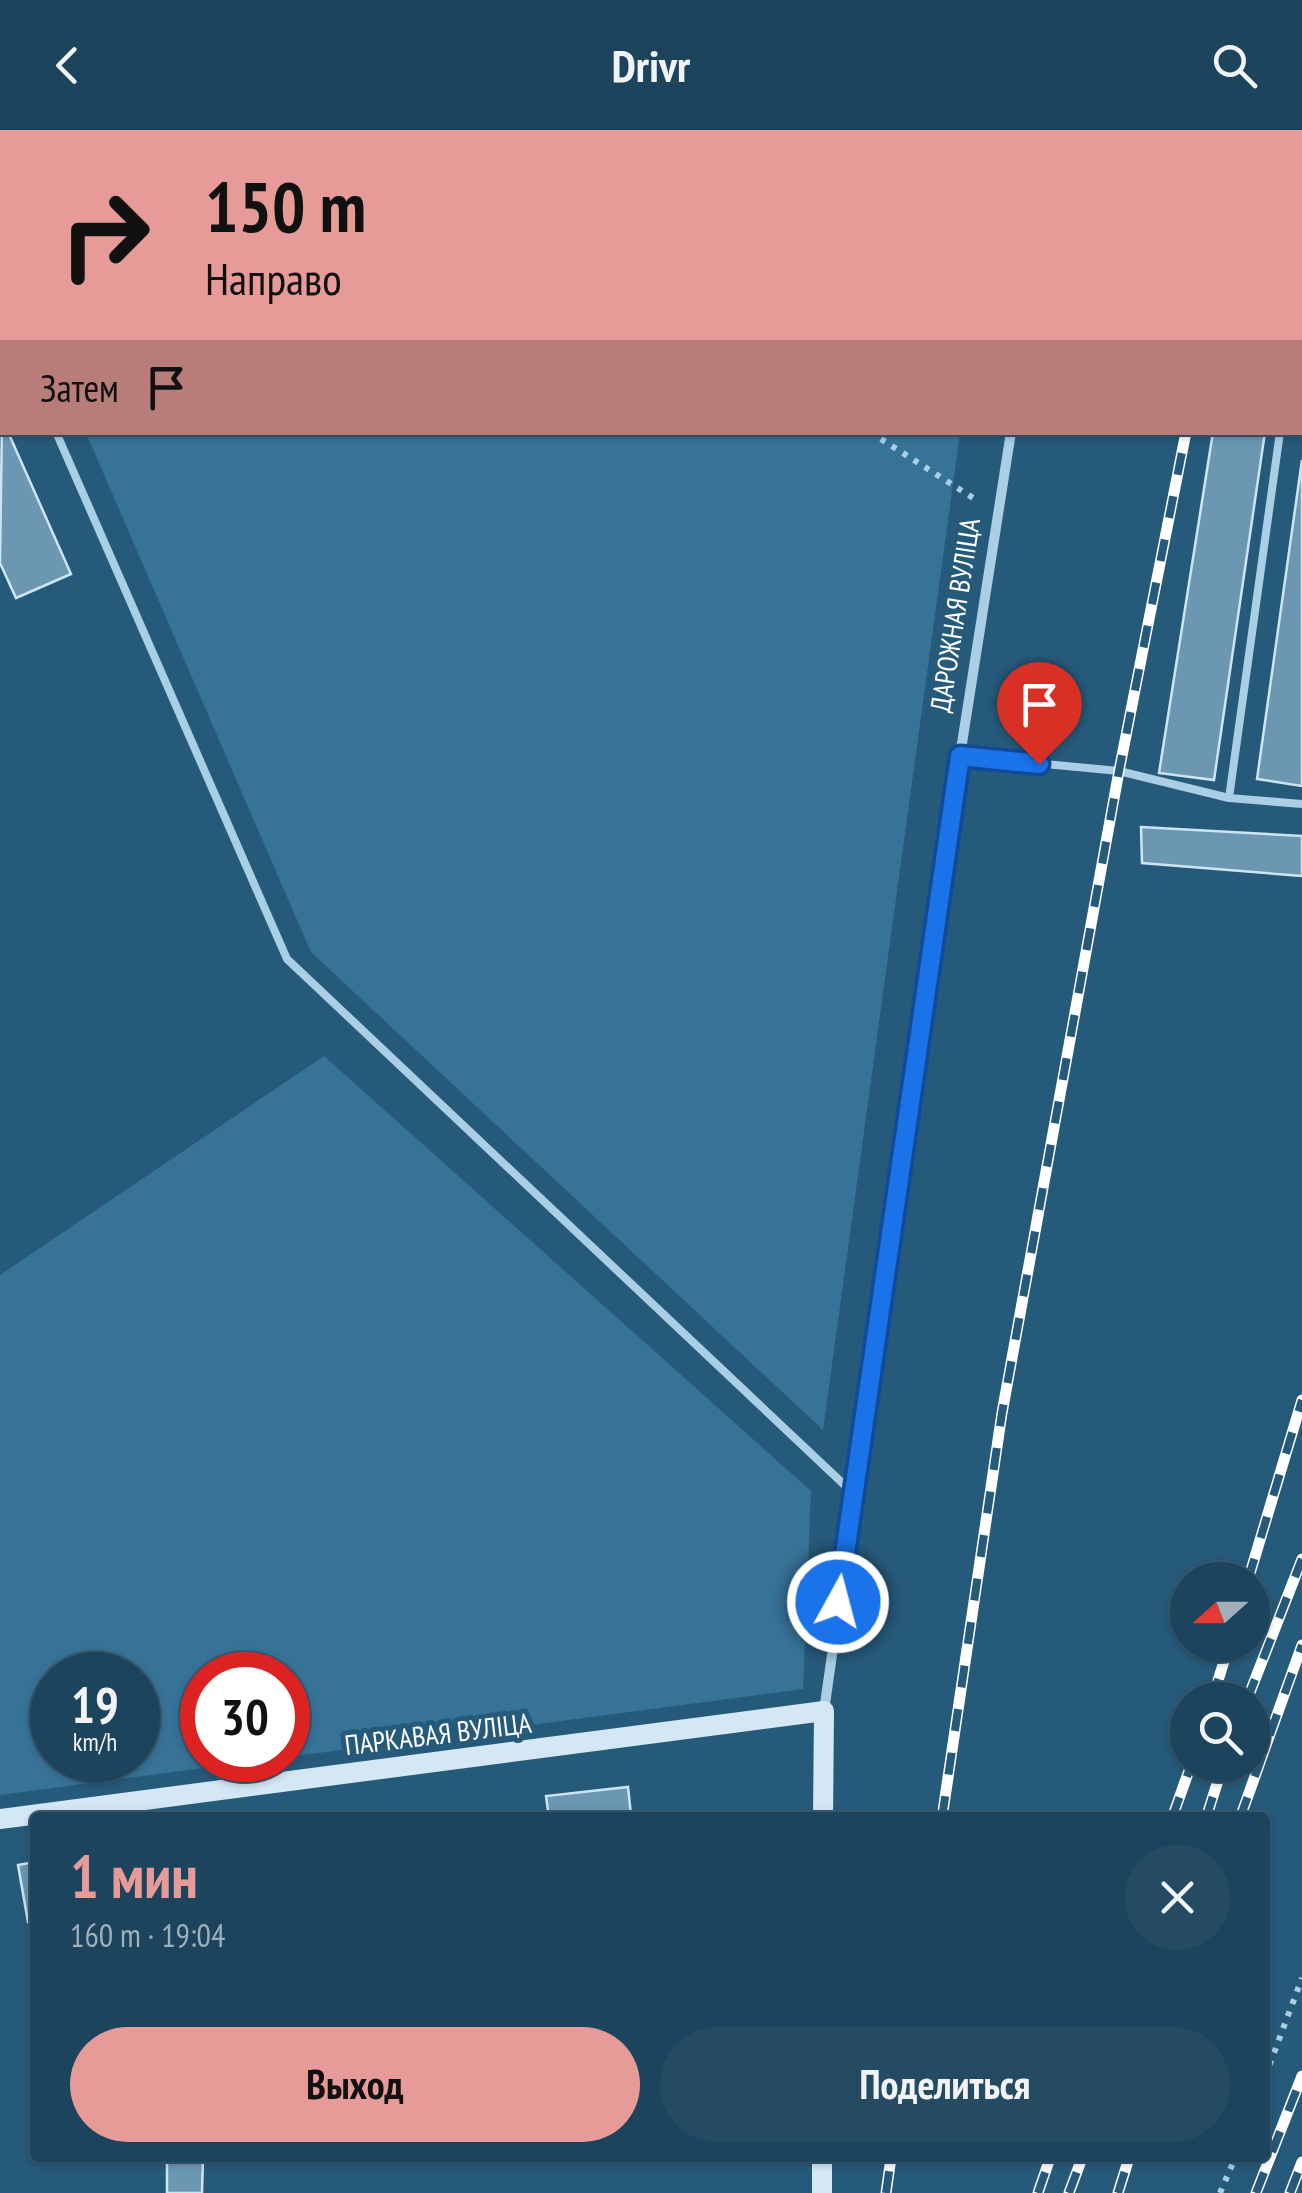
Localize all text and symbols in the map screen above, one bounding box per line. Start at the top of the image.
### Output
text: Drivr [612,36,690,94]
icon: back [40,38,95,93]
icon: search [1207,38,1262,93]
text: 150 m [205,161,366,251]
icon: right [40,170,170,300]
text: Направо [205,249,342,307]
icon: arrive [139,360,194,415]
text: Затем [40,363,119,412]
street label: ДАРОЖНАЯ ВУЛІЦА [921,515,988,715]
pin [997,662,1082,765]
icon: arrive [1012,677,1067,732]
position arrow [786,1550,890,1654]
north arrow [1170,1562,1270,1662]
map controls [1170,1562,1270,1782]
speed limit sign: 30 [180,1652,310,1782]
text: 19 [71,1672,119,1737]
button: search [1170,1682,1270,1782]
street label: ПАРКАВАЯ ВУЛІЦА [343,1704,534,1763]
text: km/h [73,1726,117,1758]
text: 1 мин [70,1837,198,1915]
button: close [1125,1845,1230,1950]
text: 160 m · 19:04 [70,1914,225,1956]
button: Выход [70,2027,640,2142]
button: Поделиться [660,2027,1230,2142]

